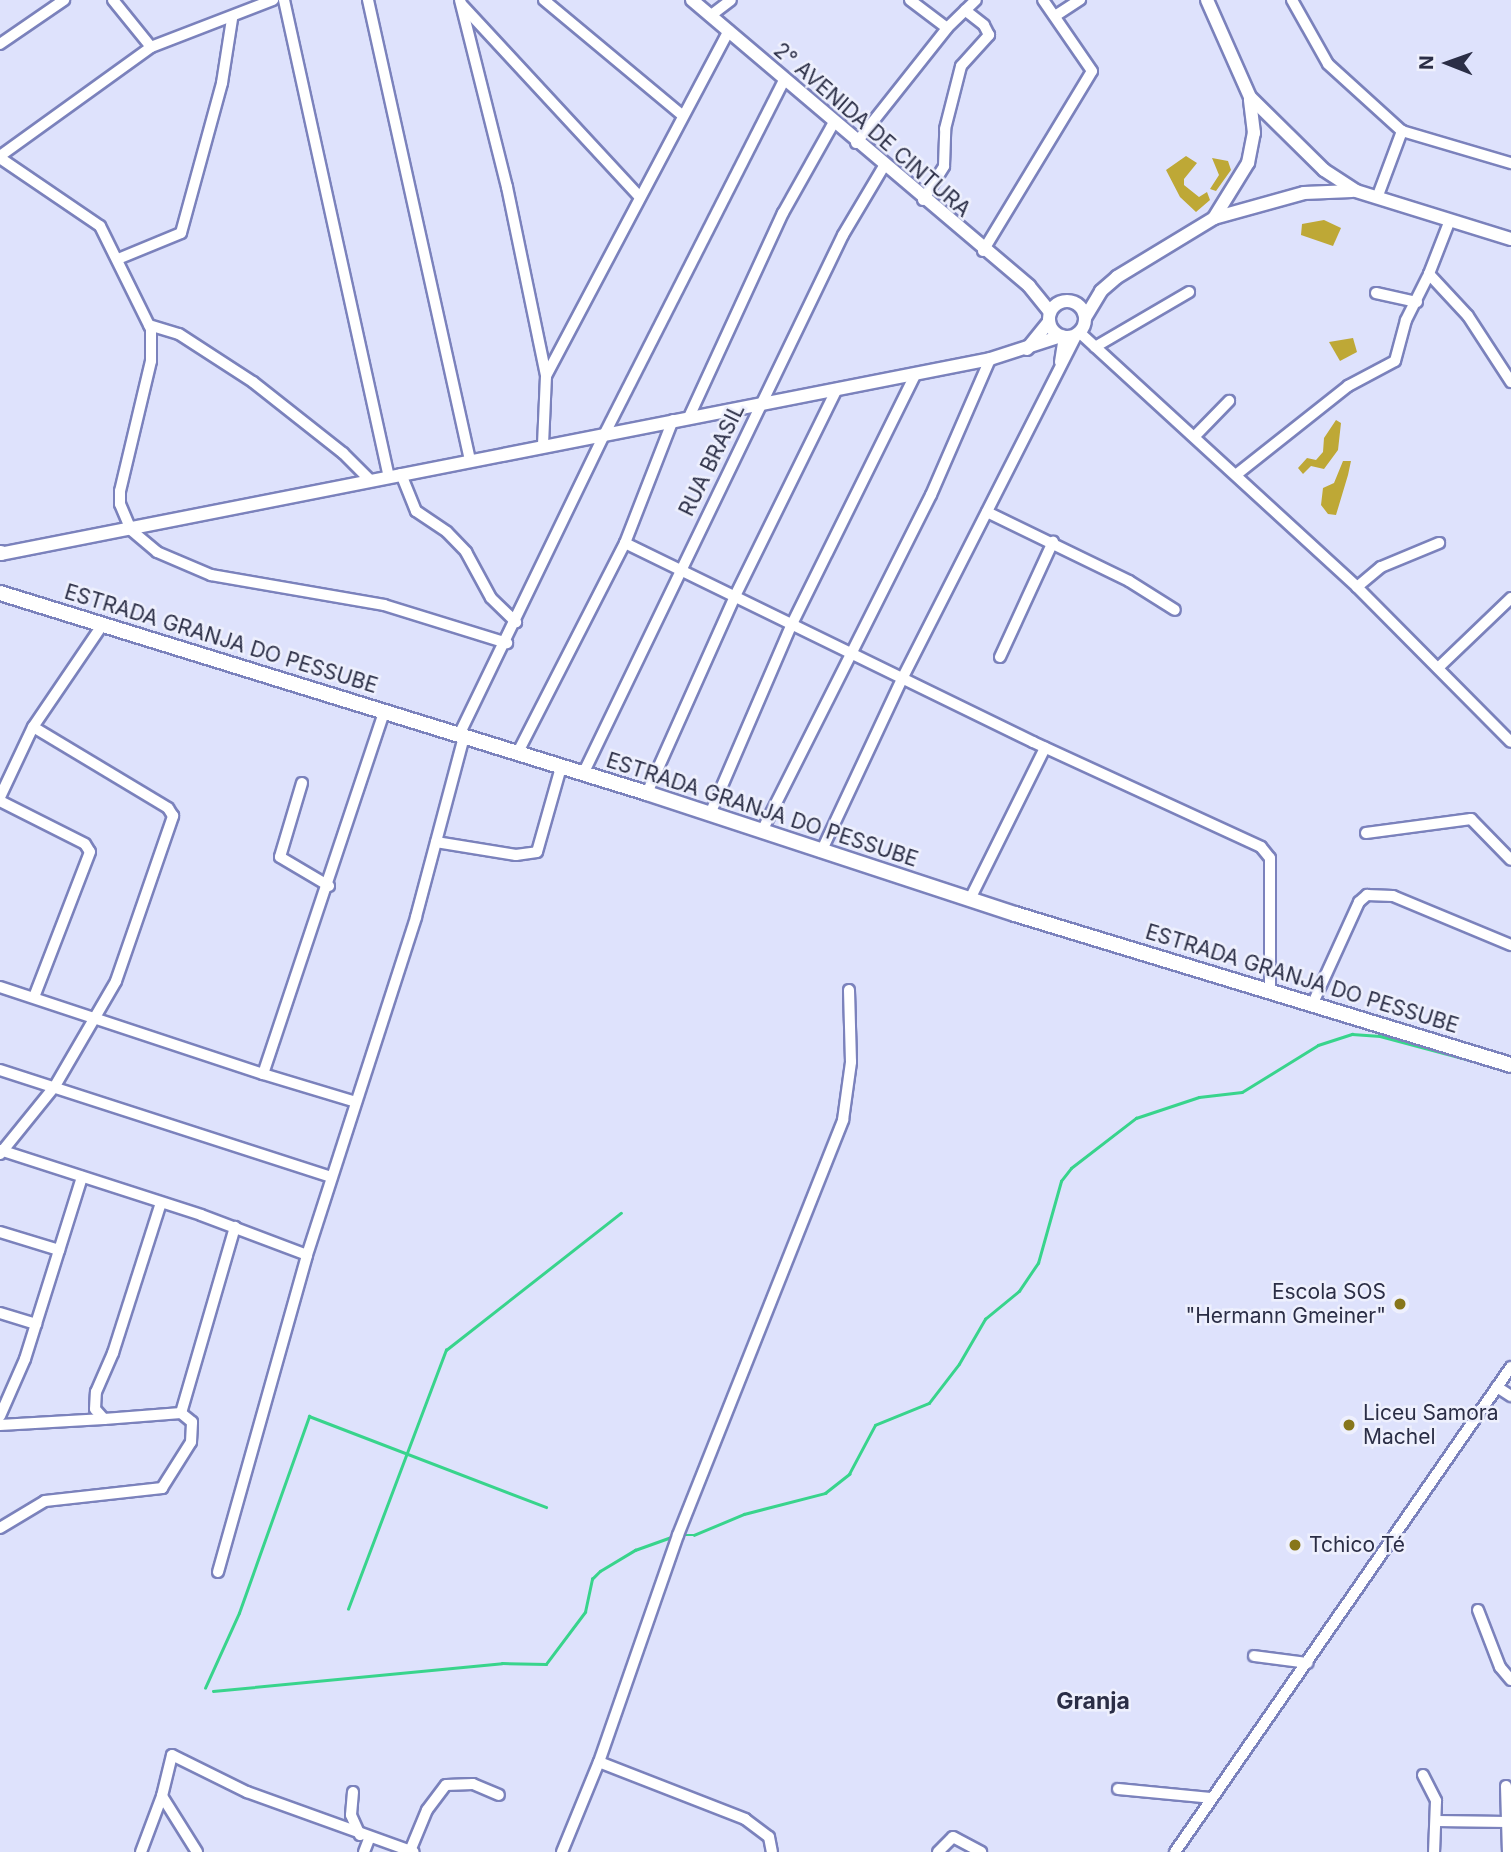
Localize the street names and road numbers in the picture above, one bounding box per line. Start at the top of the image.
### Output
street label: 2° AVENIDA DE CINTURA [768,38,976,222]
street label: RUA BRASIL [674,400,750,520]
street label: ESTRADA GRANJA DO PESSUBE [61,579,381,699]
street label: ESTRADA GRANJA DO PESSUBE [603,748,921,872]
street label: ESTRADA GRANJA DO PESSUBE [1142,919,1462,1039]

